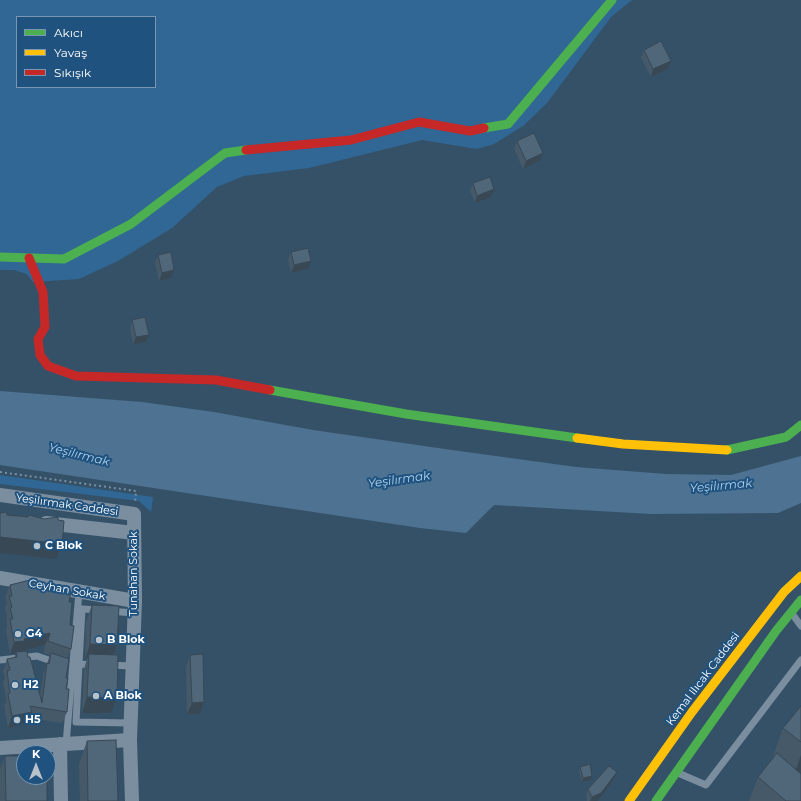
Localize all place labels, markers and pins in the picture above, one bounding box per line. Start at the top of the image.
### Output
place label: C Blok [45,539,82,553]
marker: C Blok [32,541,42,551]
place label: G4 [26,627,42,641]
marker: G4 [13,629,23,639]
place label: B Blok [107,633,145,647]
marker: B Blok [94,635,104,645]
place label: H2 [23,678,38,692]
marker: H2 [10,680,20,690]
place label: A Blok [104,689,142,703]
marker: A Blok [91,691,101,701]
place label: H5 [25,713,40,727]
marker: H5 [12,715,22,725]

